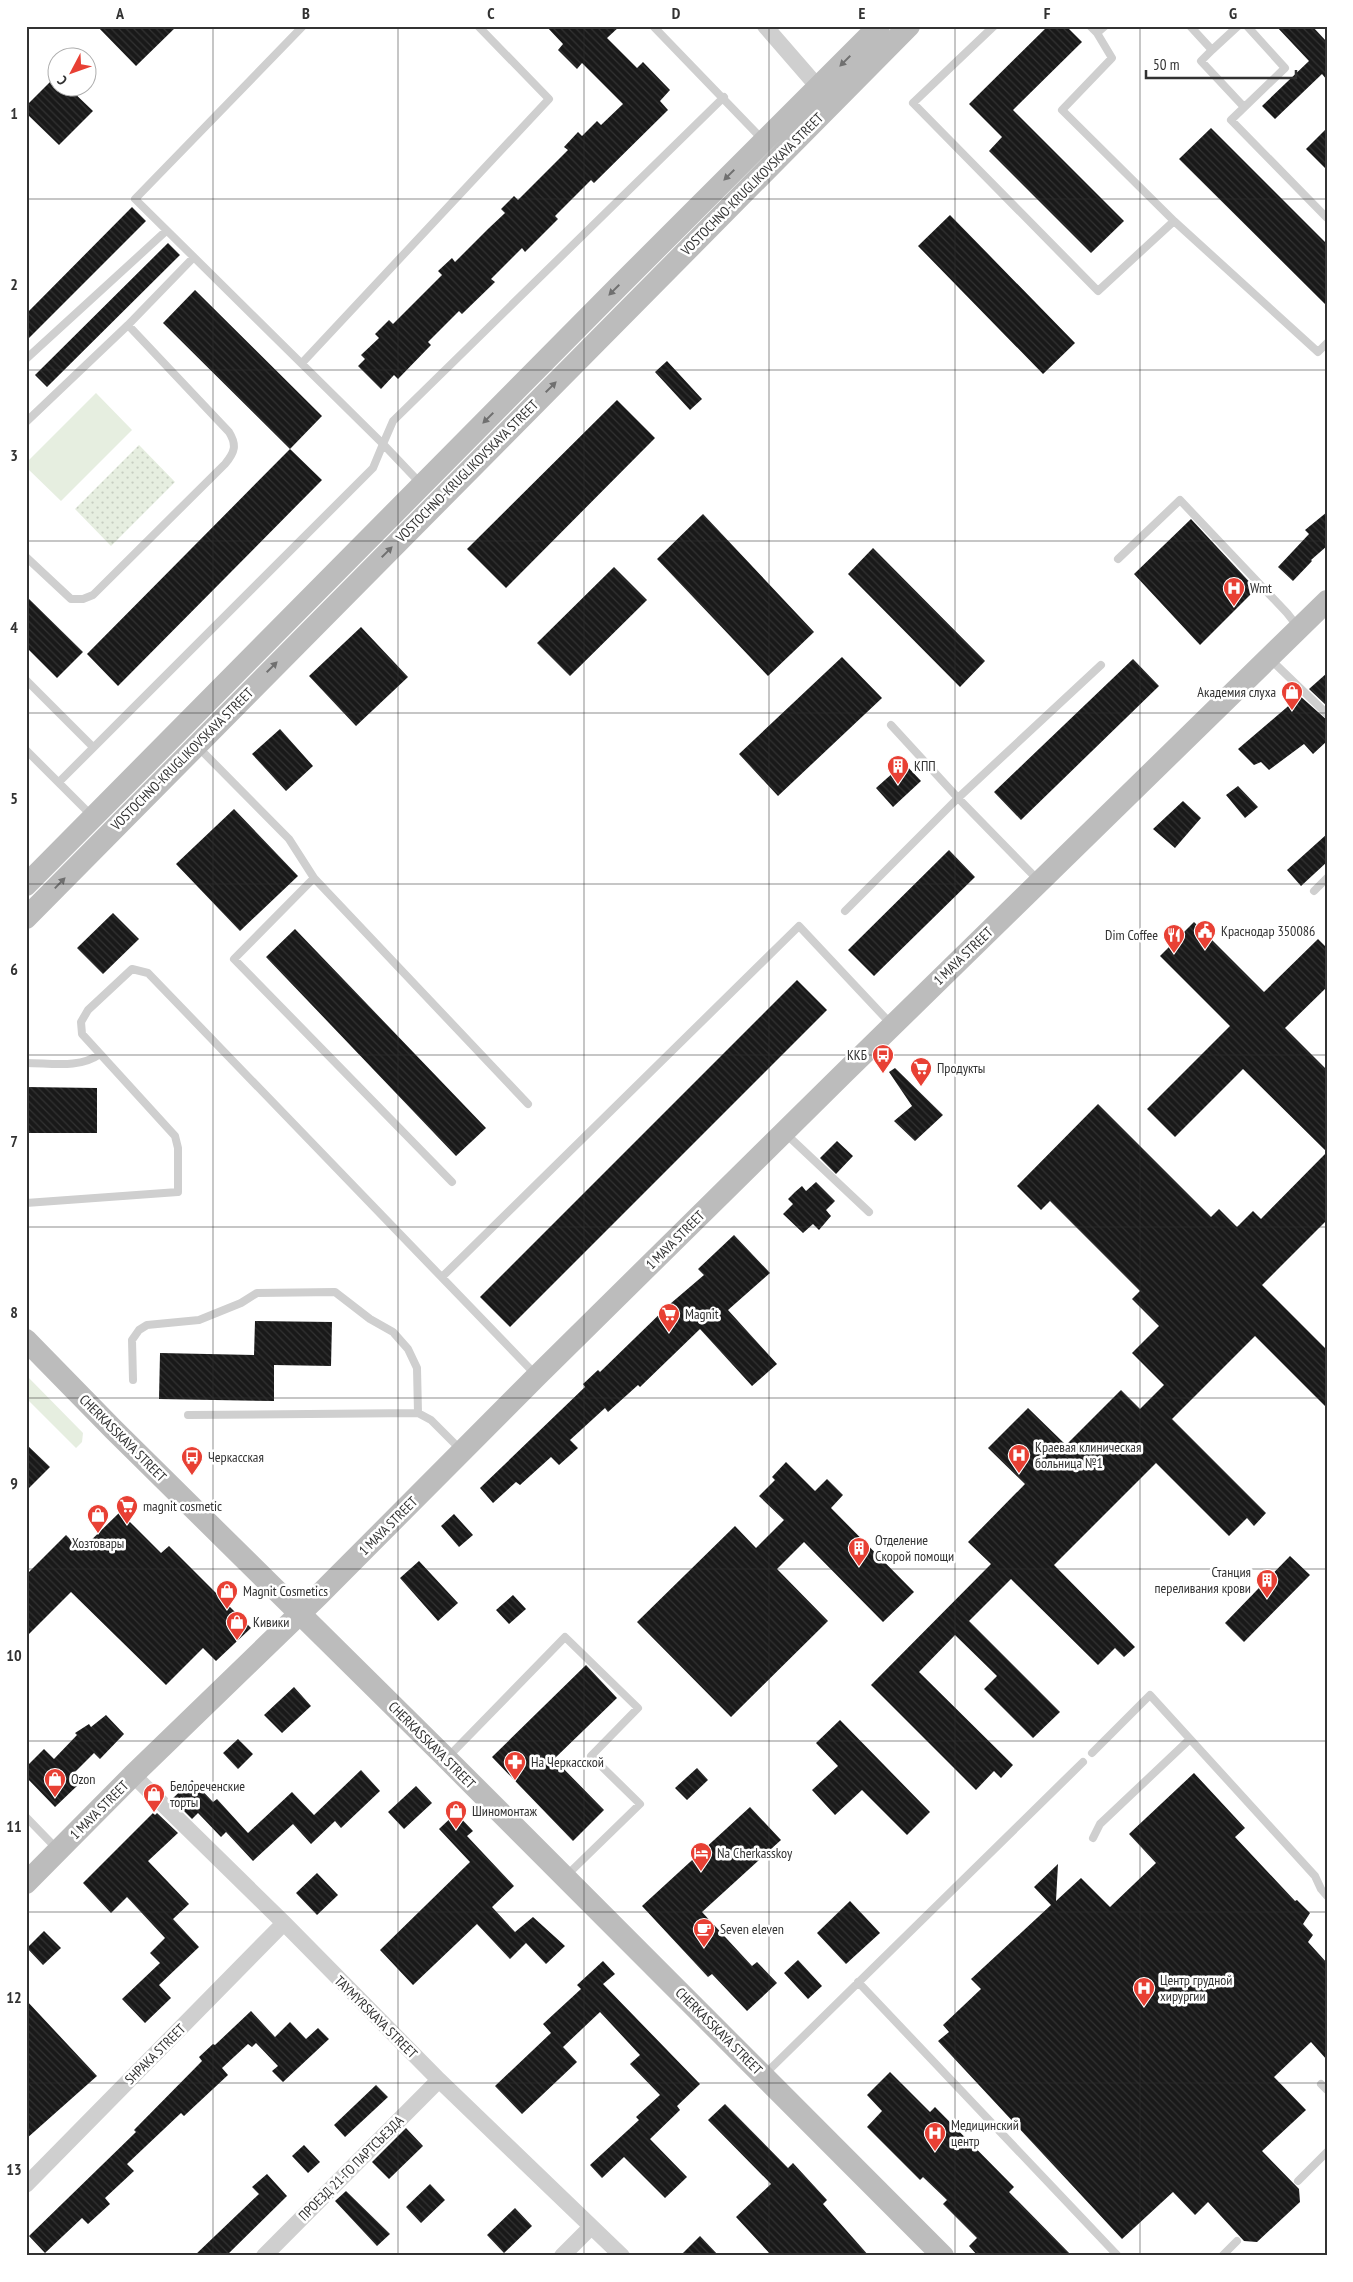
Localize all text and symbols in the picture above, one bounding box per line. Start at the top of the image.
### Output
text: A [115,3,125,23]
text: B [302,3,310,23]
text: C [487,3,495,23]
text: D [672,3,681,23]
text: E [859,3,866,23]
text: F [1044,3,1051,23]
text: G [1229,3,1237,23]
north arrow [48,48,98,98]
scale bar [1146,48,1296,80]
one-way arrow [839,55,851,67]
text: 50 m [1153,55,1179,74]
text: С [53,72,71,89]
text: 1 [10,103,18,123]
street label: VOSTOCHNO-KRUGLIKOVSKAYA STREET [676,108,828,260]
one-way arrow [723,169,735,181]
text: 2 [10,274,18,294]
one-way arrow [609,284,621,296]
one-way arrow [545,381,557,393]
street label: VOSTOCHNO-KRUGLIKOVSKAYA STREET [391,395,543,547]
one-way arrow [482,412,494,424]
text: 3 [10,445,18,465]
one-way arrow [381,546,393,558]
hospital icon: Wmt [1222,576,1246,607]
place label: Wmt [1250,579,1272,597]
text: 4 [10,617,18,637]
one-way arrow [266,662,278,674]
shop icon: Академия слуха [1280,680,1304,711]
street label: VOSTOCHNO-KRUGLIKOVSKAYA STREET [106,683,258,835]
place label: Академия слуха [1197,683,1276,701]
building icon: КПП [886,754,910,785]
place label: КПП [914,757,936,775]
text: 5 [10,788,18,808]
one-way arrow [54,877,66,889]
public building icon: Краснодар 350086 [1193,919,1217,950]
place label: Краснодар 350086 [1221,922,1315,940]
street label: 1 MAYA STREET [929,923,997,989]
restaurant icon: Dim Coffee [1162,923,1186,954]
place label: Dim Coffee [1105,926,1158,944]
text: 6 [10,959,18,979]
bus stop icon: ККБ [871,1043,895,1074]
place label: ККБ [847,1046,867,1064]
supermarket icon: Продукты [909,1056,933,1087]
place label: Продукты [937,1059,985,1077]
text: 7 [10,1131,18,1151]
street label: 1 MAYA STREET [642,1206,709,1273]
text: 8 [10,1302,18,1322]
supermarket icon: Magnit [657,1302,681,1333]
place label: Magnit [685,1305,719,1323]
street label: CHERKASSKAYA STREET [76,1391,171,1486]
place label: Краевая клиническая больница №1 [1035,1438,1141,1472]
hospital icon: Краевая клиническая больница №1 [1007,1443,1031,1474]
bus stop icon: Черкасская [180,1445,204,1476]
place label: Черкасская [208,1448,264,1466]
text: 9 [10,1473,18,1493]
street label: 1 MAYA STREET [355,1492,422,1559]
supermarket icon: magnit cosmetic [115,1494,139,1525]
place label: magnit cosmetic [143,1497,222,1515]
shop icon: Хозтовары [86,1503,110,1534]
place label: Отделение Скорой помощи [875,1531,954,1565]
place label: Хозтовары [72,1534,124,1552]
building icon: Отделение Скорой помощи [847,1536,871,1567]
place label: Станция переливания крови [1155,1563,1251,1597]
building icon: Станция переливания крови [1255,1568,1279,1599]
shop icon: Magnit Cosmetics [215,1579,239,1610]
place label: Magnit Cosmetics [243,1582,328,1600]
shop icon: Кивики [225,1610,249,1641]
place label: Кивики [253,1613,289,1631]
text: 10 [6,1645,22,1665]
street label: CHERKASSKAYA STREET [385,1698,480,1793]
pharmacy icon: На Черкасской [503,1750,527,1781]
place label: На Черкасской [531,1753,604,1771]
shop icon: Ozon [43,1767,67,1798]
place label: Ozon [71,1770,96,1788]
street label: 1 MAYA STREET [66,1776,133,1843]
place label: Белореченские торты [170,1777,245,1811]
shop icon: Белореченские торты [142,1782,166,1813]
shop icon: Шиномонтаж [444,1799,468,1830]
place label: Шиномонтаж [472,1802,538,1820]
text: 11 [6,1816,22,1836]
hotel icon: Na Cherkasskoy [689,1841,713,1872]
place label: Na Cherkasskoy [717,1844,793,1862]
cafe icon: Seven eleven [692,1917,716,1948]
place label: Seven eleven [720,1920,784,1938]
place label: Центр грудной хирургии [1160,1971,1232,2005]
street label: TAYMYRSKAYA STREET [331,1972,422,2063]
hospital icon: Центр грудной хирургии [1132,1976,1156,2007]
street label: CHERKASSKAYA STREET [672,1984,767,2079]
text: 12 [6,1987,22,2007]
street label: SHPAKA STREET [121,2019,190,2088]
street label: ПРОЕЗД 21-ГО ПАРТСЪЕЗДА [295,2111,408,2224]
place label: Медицинский центр [951,2116,1019,2150]
hospital icon: Медицинский центр [923,2121,947,2152]
text: 13 [6,2159,22,2179]

